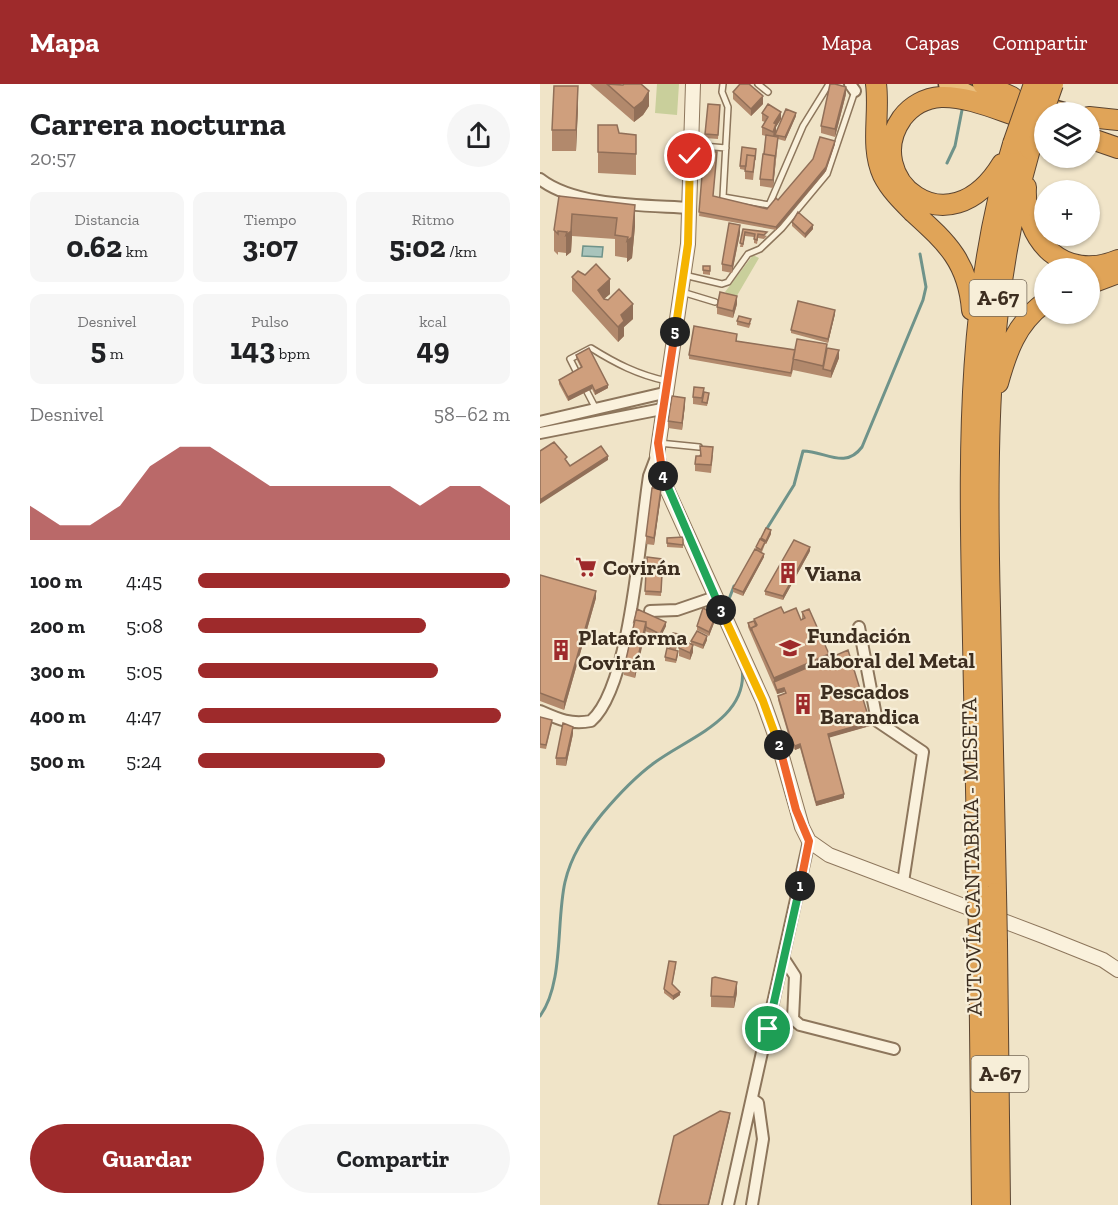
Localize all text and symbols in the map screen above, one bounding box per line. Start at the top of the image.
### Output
text: Mapa [30,26,99,59]
text: Mapa [822,30,872,55]
text: Capas [905,30,960,55]
text: Compartir [993,30,1088,55]
map controls [1034,102,1100,324]
button: layers [1034,102,1100,168]
text: Carrera nocturna [30,104,286,143]
button: share [447,104,510,167]
pin [664,130,715,181]
icon: check [673,139,706,172]
text: 20:57 [30,146,76,170]
button: + [1034,180,1100,246]
text: Distancia [74,210,140,229]
text: Tiempo [244,210,296,229]
text: Ritmo [412,210,454,229]
text: 0.62 [66,229,122,265]
text: 3:07 [242,229,298,265]
text: 5:02 [389,229,446,265]
text: km [122,242,148,261]
text: /km [446,242,477,261]
button: − [1034,258,1100,324]
road number: A-67 [970,280,1026,316]
text: Desnivel [78,312,136,331]
text: Pulso [251,312,289,331]
text: kcal [419,312,447,331]
pin: 5 [660,317,690,347]
text: 5 [671,322,679,341]
text: 5 [90,331,106,367]
text: 143 [230,331,275,367]
text: 49 [416,331,450,367]
text: m [106,344,124,363]
text: bpm [275,344,310,363]
text: Desnivel [30,402,104,426]
text: 58–62 m [434,402,510,426]
pin: 4 [648,461,678,491]
text: 4 [658,466,668,485]
place label: Covirán [603,554,680,581]
supermarket icon: Covirán [574,555,598,579]
place label: Viana [805,560,861,587]
building icon: Viana [776,561,800,585]
text: 100 m [30,569,82,593]
text: 4:45 [126,569,162,593]
pin: 3 [706,595,736,625]
text: 3 [717,600,725,619]
text: 200 m [30,614,85,638]
text: 5:08 [126,614,163,638]
place label: Fundación Laboral del Metal [807,622,975,674]
place label: Plataforma Covirán [578,624,687,676]
school or university icon: Fundación Laboral del Metal [778,636,802,660]
building icon: Plataforma Covirán [549,638,573,662]
text: 300 m [30,659,85,683]
text: 5:05 [126,659,162,683]
place label: Pescados Barandica [820,678,919,730]
building icon: Pescados Barandica [791,692,815,716]
street label: AUTOVÍA CANTABRIA - MESETA [955,697,988,1016]
text: 400 m [30,704,86,728]
text: 4:47 [126,704,161,728]
pin: 2 [764,730,794,760]
text: 2 [775,735,783,754]
text: 500 m [30,749,85,773]
text: 5:24 [126,749,162,773]
pin: 1 [785,871,815,901]
text: 1 [797,876,803,895]
pin [742,1003,793,1054]
icon: arrive [751,1012,784,1045]
road number: A-67 [972,1056,1028,1092]
button: Guardar [30,1124,264,1193]
button: Compartir [276,1124,510,1193]

